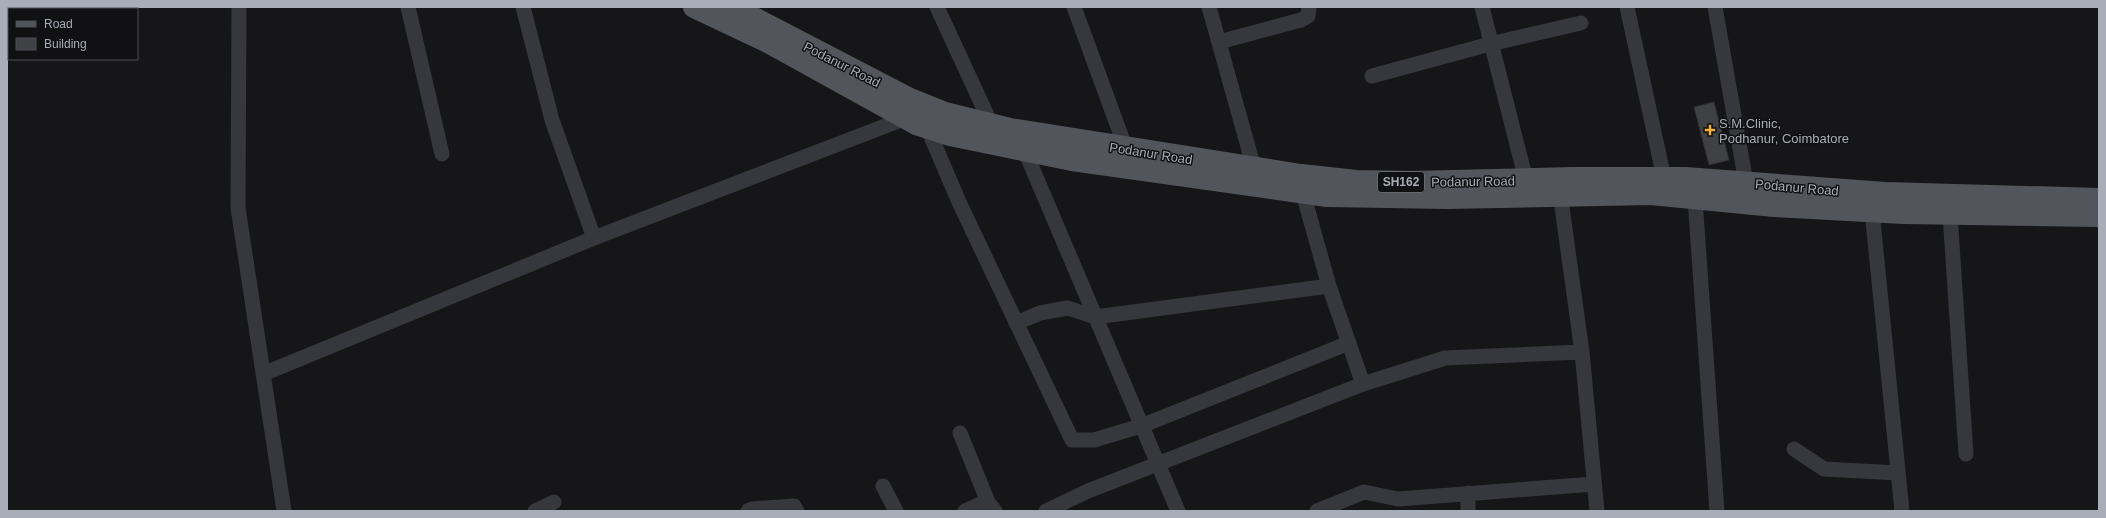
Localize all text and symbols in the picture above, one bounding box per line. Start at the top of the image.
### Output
legend [8,8,138,60]
text: Road [44,17,73,31]
text: Building [44,37,87,51]
street label: Podanur Road [801,39,883,90]
place label: S.M.Clinic, Podhanur, Coimbatore [1719,116,1849,146]
marker: S.M.Clinic, Podhanur, Coimbatore [1704,124,1716,136]
street label: Podanur Road [1108,140,1194,167]
road number: SH162 [1378,172,1424,192]
street label: Podanur Road [1431,173,1515,190]
street label: Podanur Road [1755,176,1839,199]

